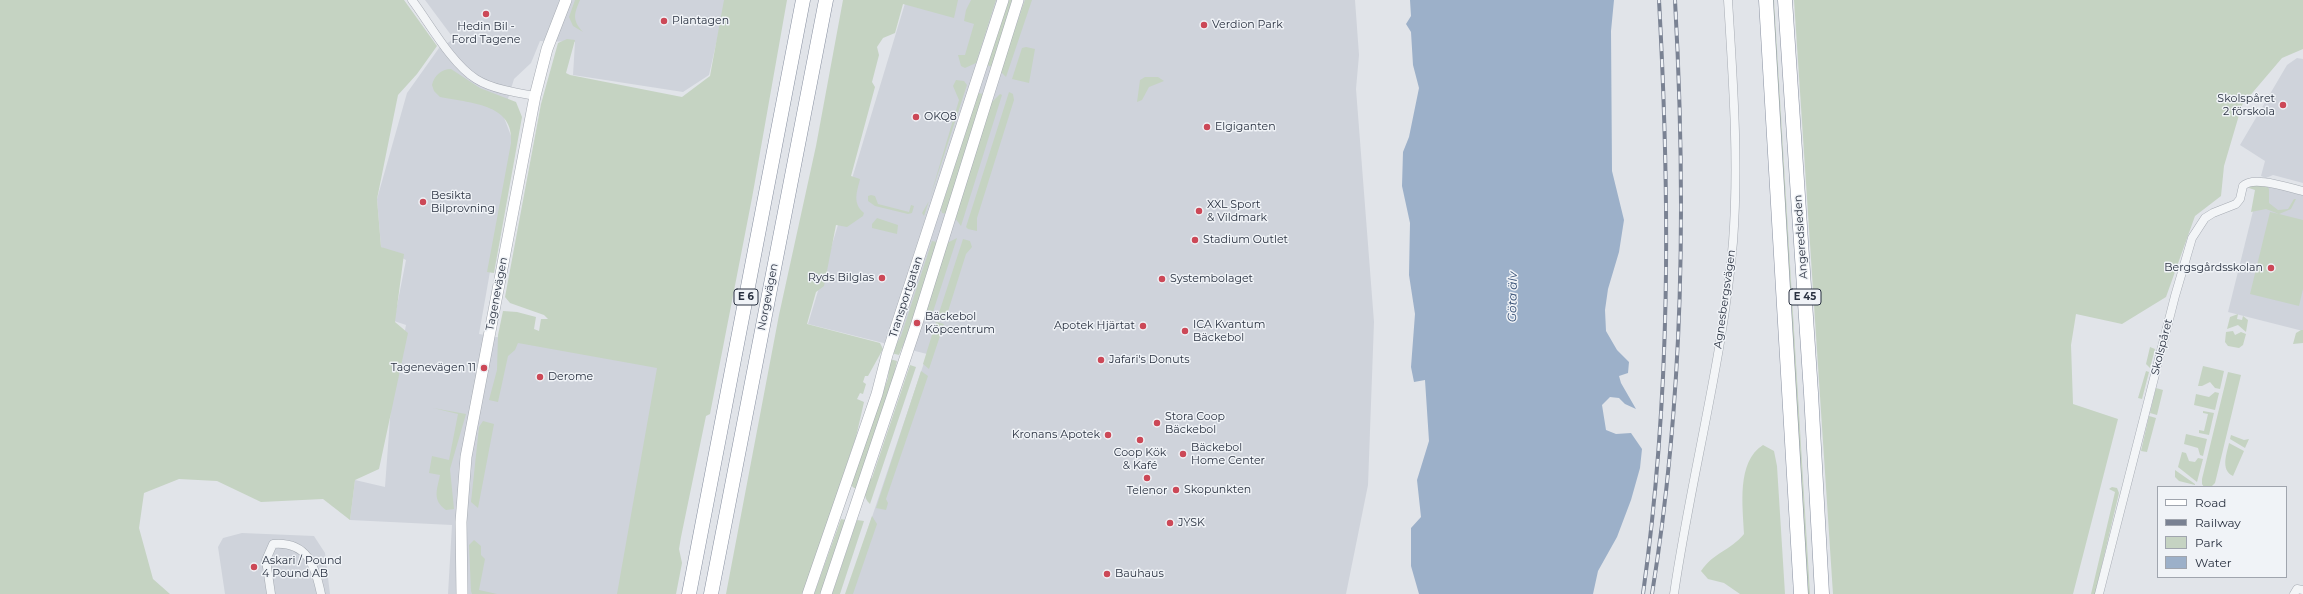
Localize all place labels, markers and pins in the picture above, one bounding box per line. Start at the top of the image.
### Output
marker: Hedin Bil - Ford Tagene [481,9,491,19]
place label: Plantagen [672,14,729,28]
marker: Plantagen [659,16,669,26]
place label: Verdion Park [1212,18,1283,32]
place label: Hedin Bil - Ford Tagene [451,20,521,46]
marker: Verdion Park [1199,20,1209,30]
place label: Skolspåret 2 förskola [2217,92,2275,118]
marker: Skolspåret 2 förskola [2278,100,2288,110]
place label: OKQ8 [924,110,957,124]
marker: OKQ8 [911,112,921,122]
place label: Elgiganten [1215,120,1276,134]
marker: Elgiganten [1202,122,1212,132]
place label: Besikta Bilprovning [431,189,495,215]
marker: Besikta Bilprovning [418,197,428,207]
place label: XXL Sport & Vildmark [1207,198,1267,224]
marker: XXL Sport & Vildmark [1194,206,1204,216]
place label: Stadium Outlet [1203,233,1288,247]
marker: Stadium Outlet [1190,235,1200,245]
place label: Bergsgårdsskolan [2164,261,2263,275]
marker: Bergsgårdsskolan [2266,263,2276,273]
place label: Ryds Bilglas [808,271,874,285]
place label: Systembolaget [1170,272,1253,286]
marker: Ryds Bilglas [877,273,887,283]
marker: Systembolaget [1157,274,1167,284]
place label: Bäckebol Köpcentrum [925,310,995,336]
marker: Bäckebol Köpcentrum [912,318,922,328]
place label: ICA Kvantum Bäckebol [1193,318,1265,344]
place label: Apotek Hjärtat [1054,319,1135,333]
marker: Apotek Hjärtat [1138,321,1148,331]
marker: ICA Kvantum Bäckebol [1180,326,1190,336]
place label: Jafari's Donuts [1109,353,1190,367]
marker: Jafari's Donuts [1096,355,1106,365]
place label: Tagenevägen 11 [391,361,476,375]
marker: Tagenevägen 11 [479,363,489,373]
place label: Derome [548,370,593,384]
marker: Derome [535,372,545,382]
place label: Stora Coop Bäckebol [1165,410,1225,436]
marker: Stora Coop Bäckebol [1152,418,1162,428]
place label: Kronans Apotek [1012,428,1100,442]
marker: Kronans Apotek [1103,430,1113,440]
marker: Coop Kök & Kafé [1135,435,1145,445]
place label: Bäckebol Home Center [1191,441,1265,467]
place label: Coop Kök & Kafé [1114,446,1166,472]
marker: Bäckebol Home Center [1178,449,1188,459]
marker: Telenor [1142,473,1152,483]
place label: Skopunkten [1184,483,1251,497]
place label: Telenor [1127,484,1167,498]
marker: Skopunkten [1171,485,1181,495]
place label: JYSK [1178,516,1205,530]
marker: JYSK [1165,518,1175,528]
place label: Askari / Pound 4 Pound AB [262,554,342,580]
marker: Askari / Pound 4 Pound AB [249,562,259,572]
place label: Bauhaus [1115,567,1164,581]
marker: Bauhaus [1102,569,1112,579]

